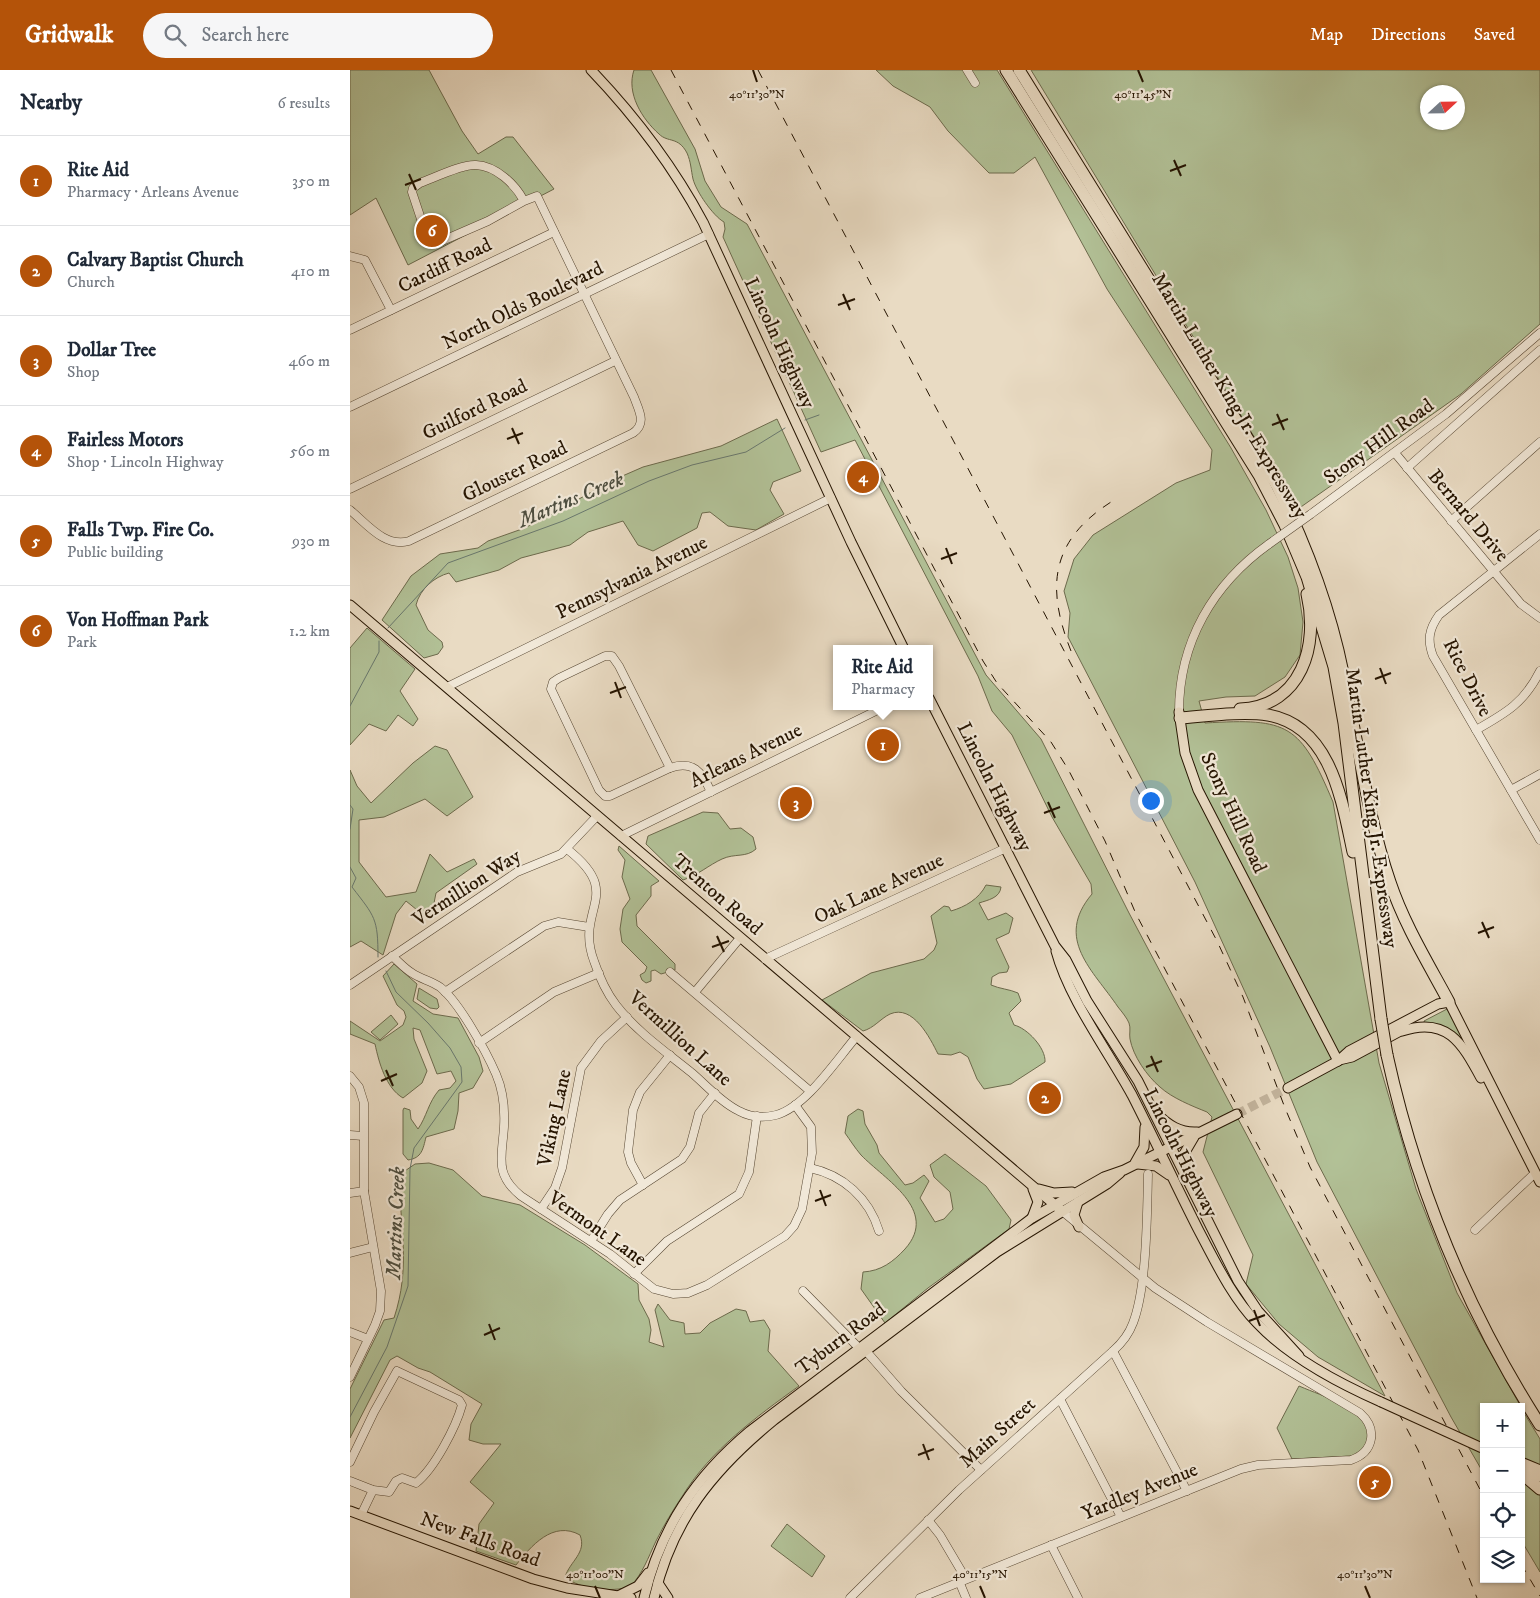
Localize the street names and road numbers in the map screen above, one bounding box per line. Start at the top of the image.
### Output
street label: Cardiff Road [394,233,496,299]
street label: North Olds Boulevard [438,256,608,356]
street label: Martin Luther King Jr. Expressway [1146,269,1313,524]
street label: Lincoln Highway [738,274,820,413]
street label: Guilford Road [418,374,532,446]
street label: Stony Hill Road [1319,394,1439,490]
street label: Glouster Road [458,436,572,508]
street label: Bernard Drive [1422,464,1514,568]
street label: Pennsylvania Avenue [552,530,712,626]
street label: Rice Drive [1437,635,1497,721]
street label: Martin Luther King Jr. Expressway [1339,666,1403,950]
street label: Arleans Avenue [686,718,806,794]
street label: Lincoln Highway [951,718,1038,856]
street label: Stony Hill Road [1194,749,1272,877]
street label: Vermillion Way [407,843,526,933]
street label: Oak Lane Avenue [810,848,948,930]
street label: Trenton Road [667,849,767,941]
street label: Vermillion Lane [622,985,737,1092]
street label: Viking Lane [532,1067,577,1170]
street label: Lincoln Highway [1137,1084,1224,1222]
street label: Vermont Lane [542,1185,651,1272]
street label: Tyburn Road [791,1297,891,1381]
street label: Main Street [955,1392,1041,1474]
street label: Yardley Avenue [1078,1457,1202,1527]
street label: New Falls Road [417,1507,543,1573]

